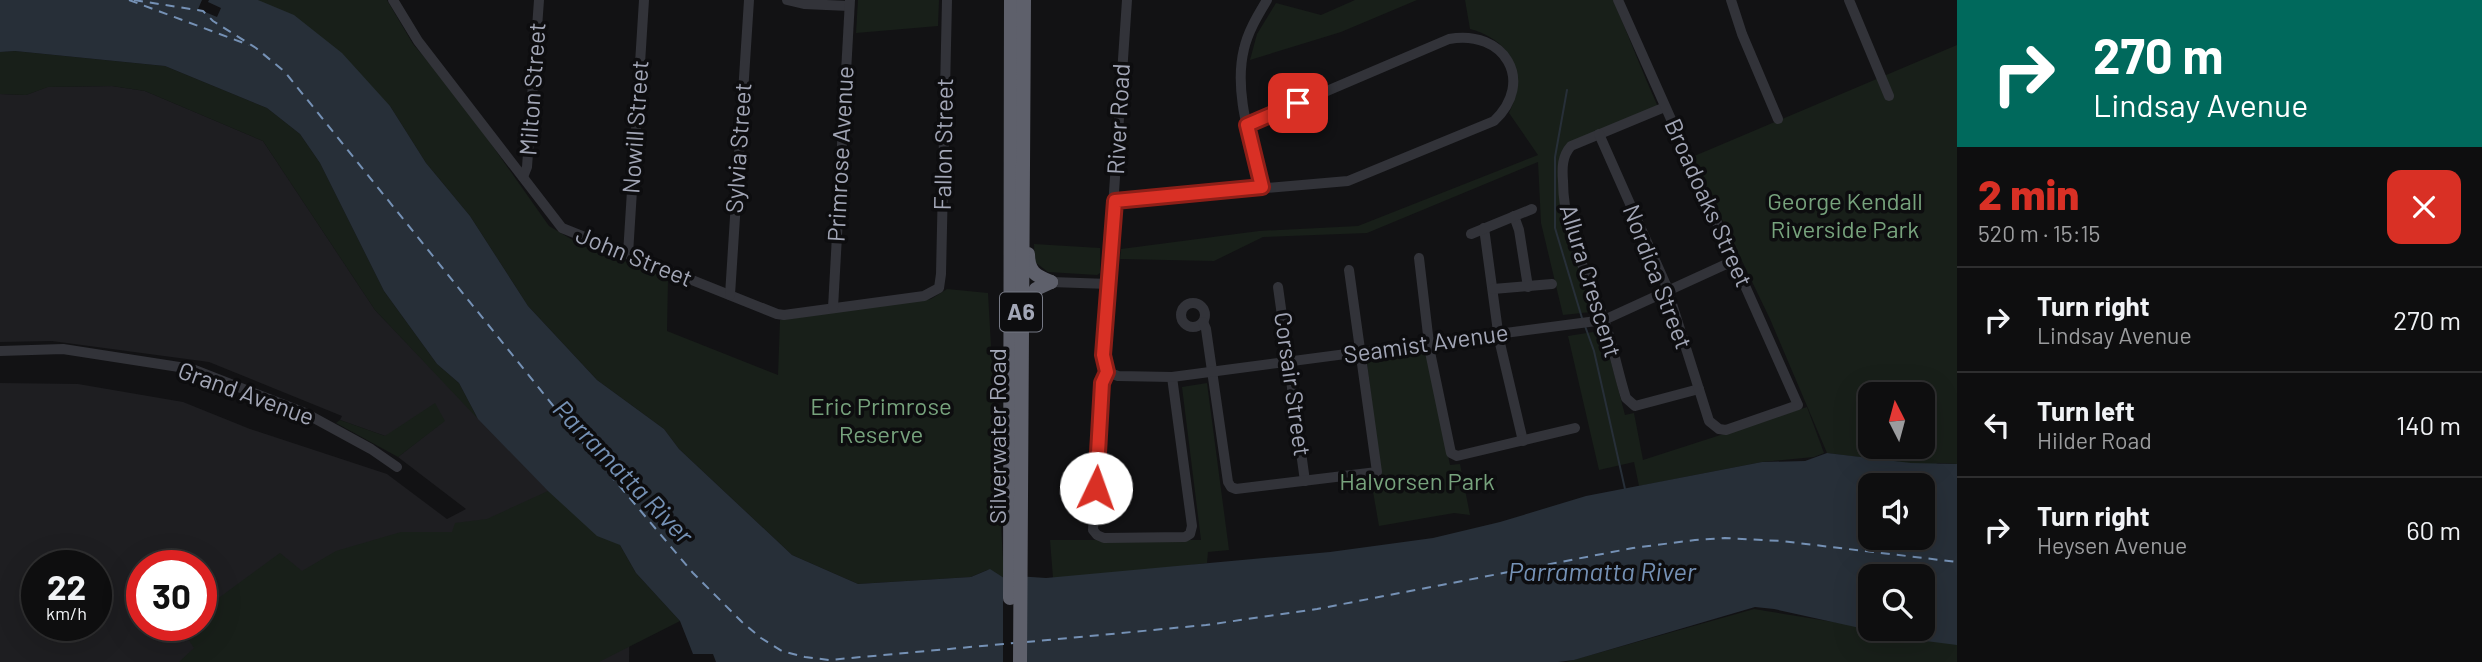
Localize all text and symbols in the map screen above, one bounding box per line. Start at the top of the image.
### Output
street label: Milton Street [512,21,551,157]
text: 270 m [2093,25,2223,84]
icon: right [1978,28,2069,119]
street label: Nowill Street [615,59,654,195]
street label: River Road [1100,63,1135,175]
street label: Primrose Avenue [820,65,859,243]
pin [1268,73,1328,133]
street label: Fallon Street [927,77,958,210]
street label: Sylvia Street [718,82,757,214]
icon: arrive [1279,84,1317,122]
text: Lindsay Avenue [2093,85,2308,123]
street label: Broadoaks Street [1659,114,1759,291]
text: 2 min [1978,168,2079,218]
button: close [2387,170,2461,244]
park label: George Kendall Riverside Park [1767,186,1923,243]
street label: Nordica Street [1618,200,1699,353]
street label: Allura Crescent [1554,201,1628,361]
street label: John Street [572,219,697,292]
text: 520 m · 15:15 [1978,219,2100,247]
text: Turn right [2037,290,2150,321]
road number: A6 [1000,292,1042,332]
icon: right [1978,301,2016,339]
text: 270 m [2393,304,2461,335]
street label: Corsair Street [1269,310,1318,458]
street label: Seamist Avenue [1341,317,1510,368]
text: Lindsay Avenue [2037,321,2192,349]
street label: Silverwater Road [982,348,1011,524]
street label: Grand Avenue [175,355,318,431]
north arrow [1858,382,1936,458]
map controls [1858,382,1935,641]
park label: Eric Primrose Reserve [810,391,952,448]
water label: Parramatta River [548,393,701,550]
text: Turn left [2037,395,2135,426]
icon: left [1978,406,2016,444]
text: 140 m [2396,409,2461,440]
text: Hilder Road [2037,426,2152,454]
position arrow [1059,451,1133,525]
park label: Halvorsen Park [1339,466,1495,495]
button: sound [1858,473,1935,550]
text: Turn right [2037,500,2150,531]
icon: right [1978,511,2016,549]
text: 60 m [2406,514,2461,545]
text: Heysen Avenue [2037,531,2187,559]
speed limit sign: 30 [126,550,217,641]
water label: Parramatta River [1508,555,1697,586]
button: search [1858,564,1935,641]
text: 22 [47,565,86,607]
text: km/h [46,602,87,624]

